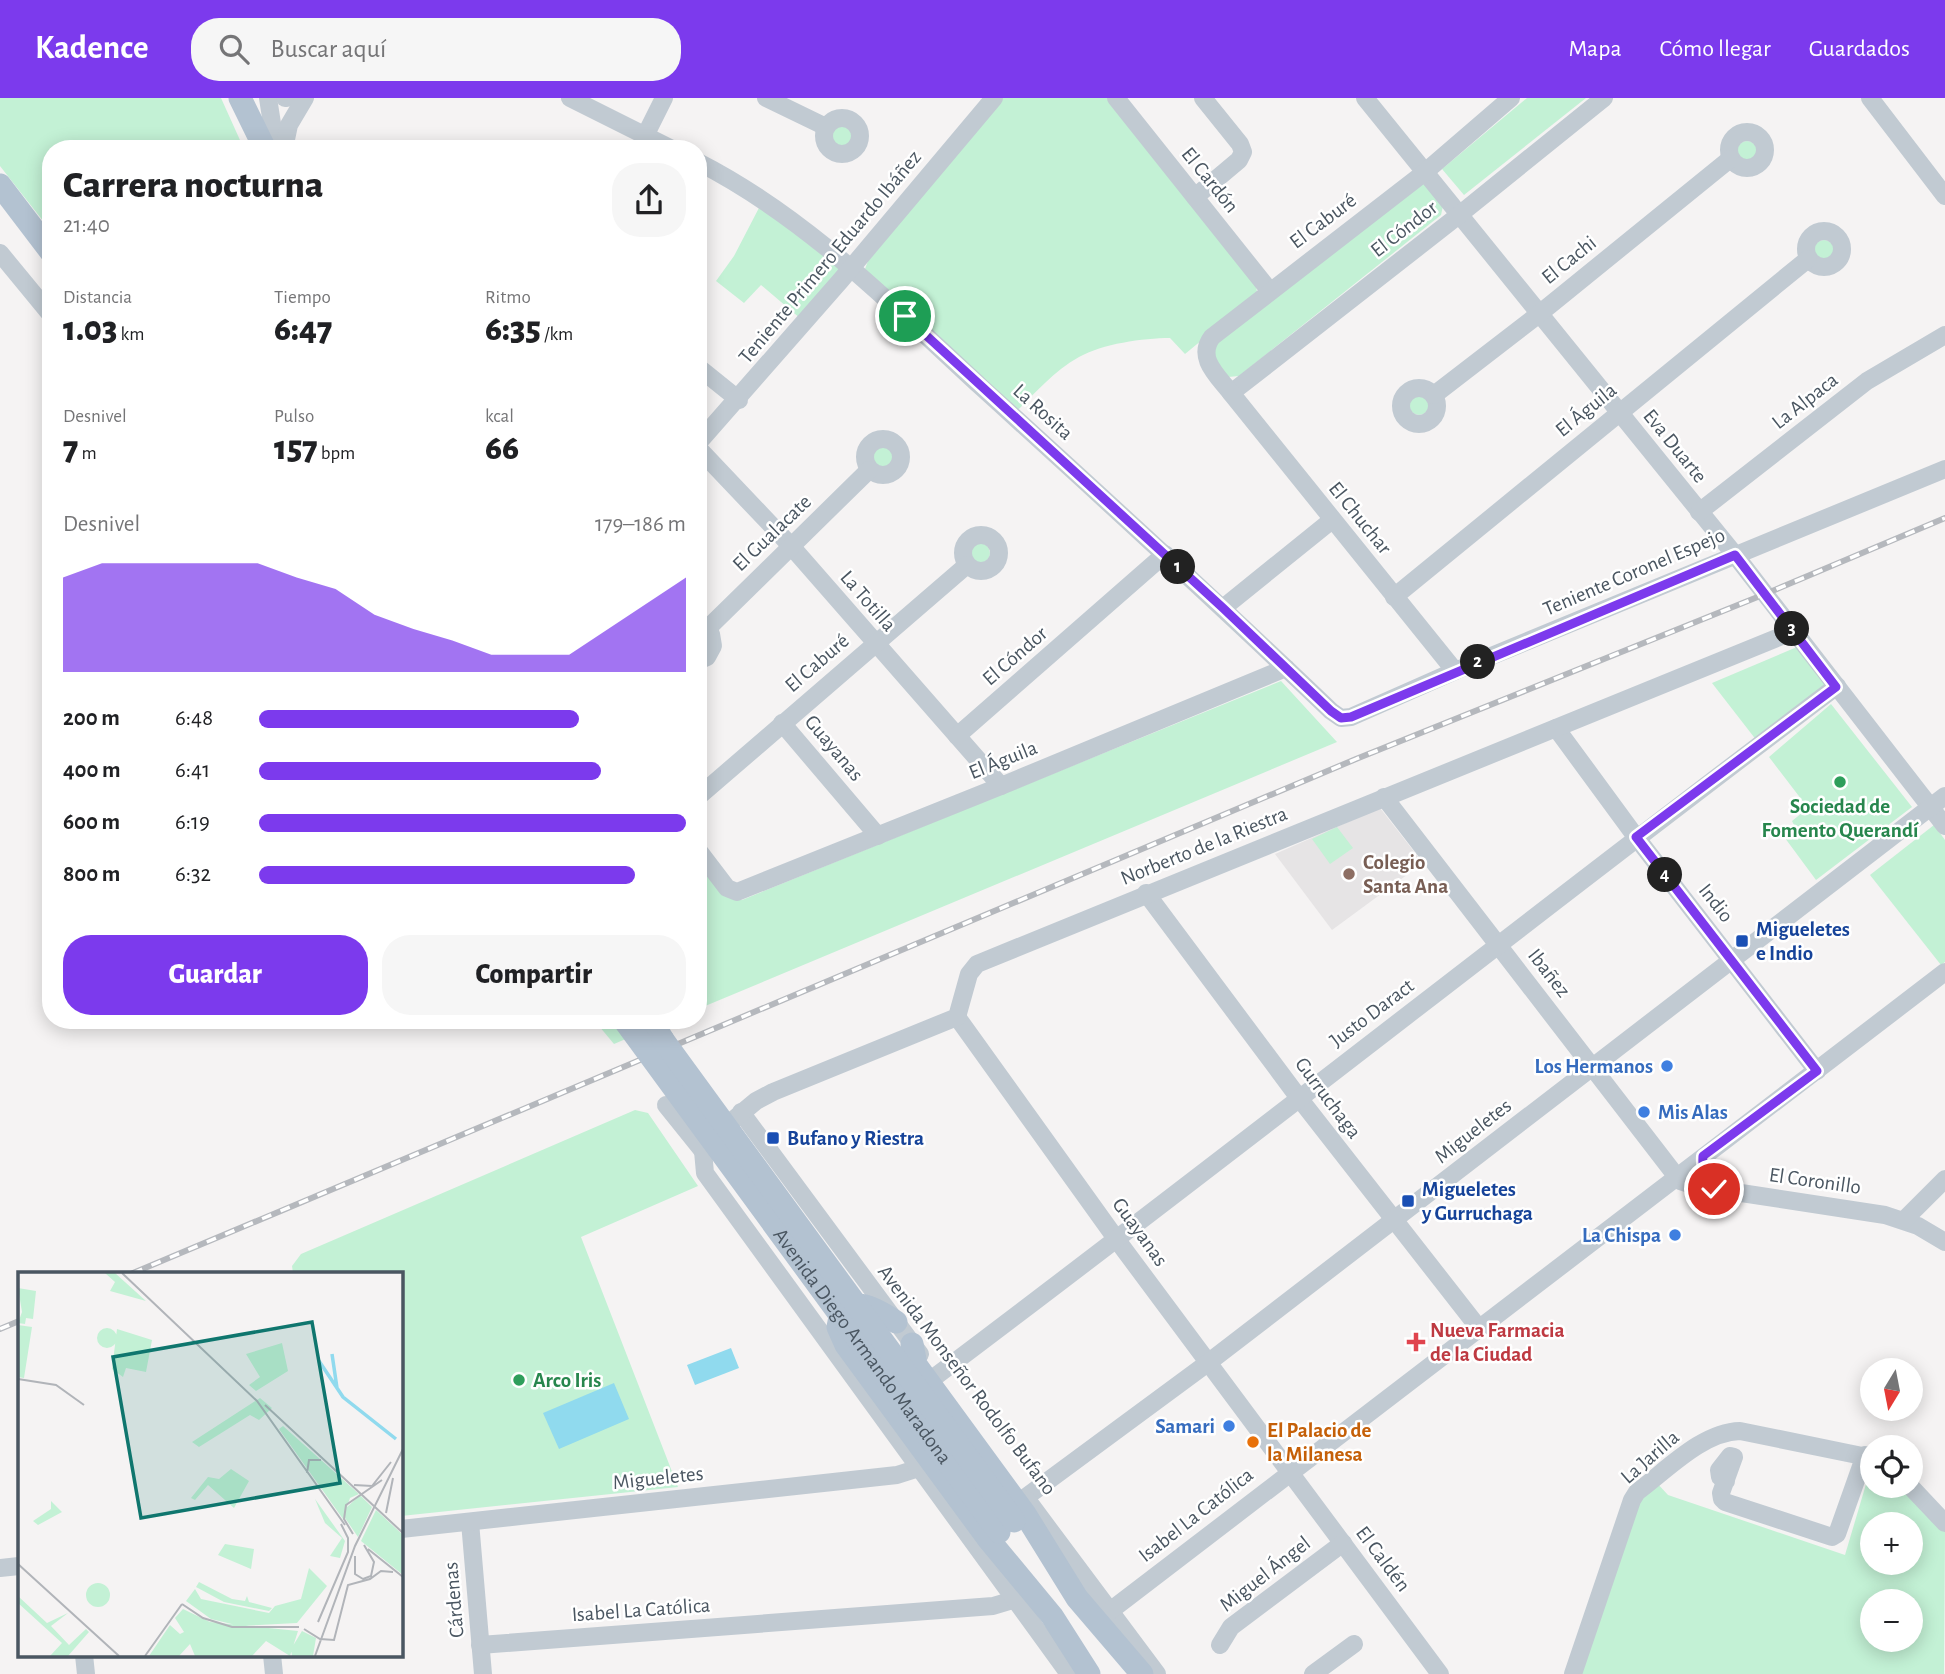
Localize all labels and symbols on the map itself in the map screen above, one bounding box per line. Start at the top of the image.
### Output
street label: El Cardón [1177,143,1243,217]
street label: Teniente Primero Eduardo Ibáñez [735,146,925,368]
street label: El Caburé [1286,189,1360,253]
street label: El Cóndor [1367,197,1441,261]
street label: El Cachi [1538,232,1600,288]
pin [875,286,935,346]
street label: La Alpaca [1768,369,1842,433]
street label: El Águila [1550,378,1621,441]
street label: La Rosita [1009,380,1077,444]
street label: Eva Duarte [1639,405,1711,487]
street label: El Chuchar [1325,478,1396,558]
street label: El Gualacate [729,491,815,575]
street label: Teniente Coronel Espejo [1540,524,1728,620]
pin: 1 [1160,550,1196,584]
street label: La Totilla [836,567,900,636]
pin: 3 [1774,612,1810,646]
street label: El Cóndor [979,622,1051,689]
street label: El Caburé [781,630,853,696]
pin: 2 [1460,644,1496,680]
street label: Guayanas [801,711,867,785]
street label: El Águila [965,735,1040,783]
marker: Sociedad de Fomento Querandí [1832,774,1848,790]
place label: Sociedad de Fomento Querandí [1762,796,1919,842]
street label: Norberto de la Riestra [1118,803,1291,889]
place label: Colegio Santa Ana [1363,852,1448,897]
pin: 4 [1648,858,1682,892]
marker: Colegio Santa Ana [1341,866,1357,882]
street label: Indio [1695,880,1737,926]
place label: Migueletes e Indio [1756,919,1850,964]
marker: Migueletes e Indio [1734,933,1750,949]
street label: Ibañez [1524,945,1574,1001]
street label: Justo Daract [1326,975,1418,1051]
street label: Gurruchaga [1291,1054,1365,1143]
place label: Los Hermanos [1535,1056,1653,1077]
marker: Los Hermanos [1659,1058,1675,1074]
street label: Migueletes [1431,1095,1515,1167]
place label: Mis Alas [1658,1102,1728,1123]
marker: Mis Alas [1636,1104,1652,1120]
place label: Bufano y Riestra [787,1128,924,1149]
marker: Bufano y Riestra [765,1130,781,1146]
pin [1684,1159,1744,1219]
street label: El Coronillo [1768,1164,1862,1198]
place label: Migueletes y Gurruchaga [1421,1179,1533,1224]
marker: Migueletes y Gurruchaga [1400,1193,1416,1209]
street label: Guayanas [1108,1194,1172,1270]
street label: Avenida Diego Armando Maradona [770,1224,956,1468]
place label: La Chispa [1582,1225,1661,1246]
marker: La Chispa [1667,1227,1683,1243]
street label: Avenida Monseñor Rodolfo Bufano [874,1261,1060,1499]
inset map [18,1272,402,1656]
place label: Nueva Farmacia de la Ciudad [1430,1320,1565,1365]
marker: Nueva Farmacia de la Ciudad [1408,1334,1424,1350]
north arrow [1860,1358,1923,1421]
place label: Arco Iris [533,1370,601,1391]
marker: Arco Iris [511,1372,527,1388]
place label: Samari [1155,1416,1215,1437]
marker: Samari [1221,1418,1237,1434]
place label: El Palacio de la Milanesa [1267,1420,1372,1465]
street label: La Jarilla [1617,1426,1683,1488]
marker: El Palacio de la Milanesa [1245,1434,1261,1450]
street label: Migueletes [612,1463,704,1493]
street label: Isabel La Católica [1135,1464,1257,1566]
street label: El Caldén [1352,1522,1414,1596]
street label: Miguel Ángel [1214,1531,1314,1616]
street label: Cárdenas [440,1561,468,1639]
street label: Isabel La Católica [571,1595,711,1625]

